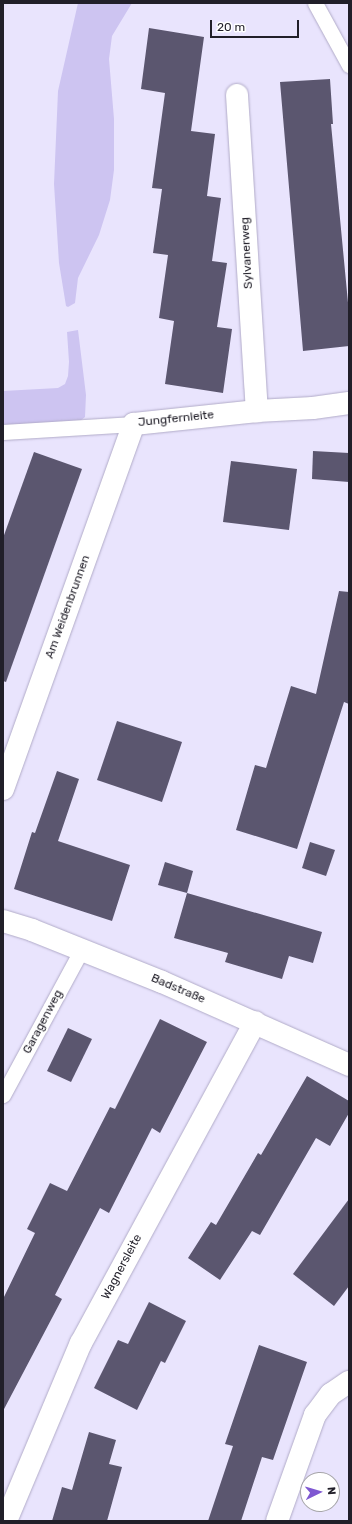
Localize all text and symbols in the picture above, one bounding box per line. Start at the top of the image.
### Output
scale bar [212,12,301,38]
text: 20 m [217,20,245,34]
street label: Sylvanerweg [238,217,256,289]
street label: Jungfernleite [137,408,215,430]
street label: Am Weidenbrunnen [43,553,93,661]
street label: Badstraße [149,971,207,1007]
street label: Garagenweg [20,988,66,1056]
street label: Wagnersleite [99,1232,145,1302]
north arrow [300,1472,340,1512]
text: N [325,1486,338,1496]

